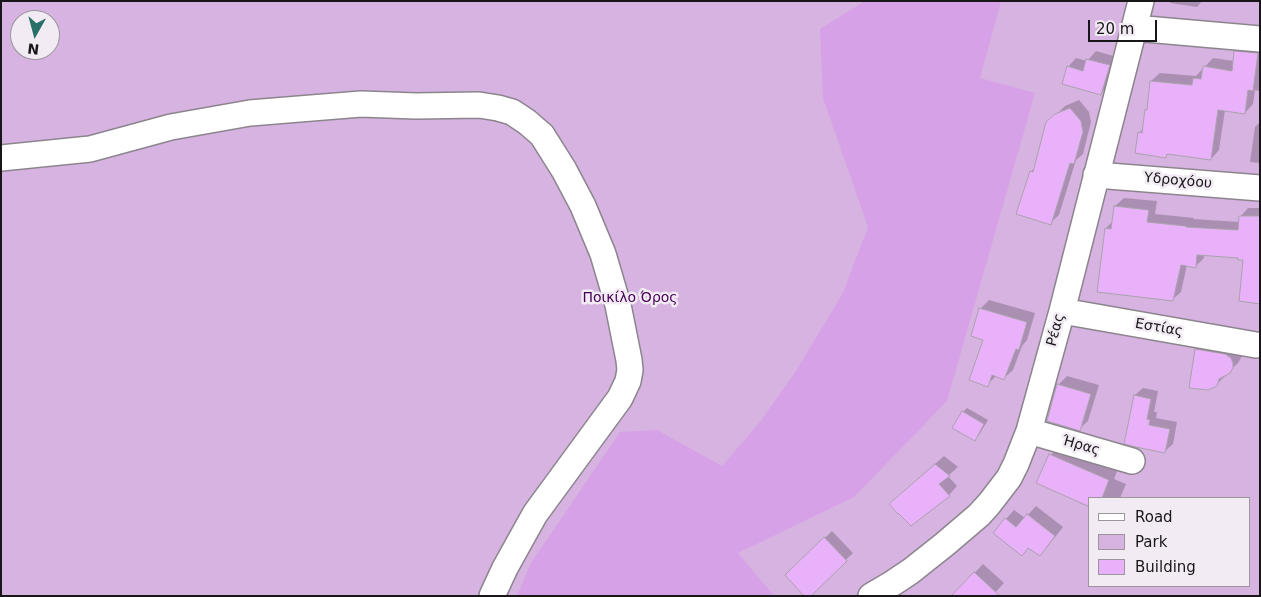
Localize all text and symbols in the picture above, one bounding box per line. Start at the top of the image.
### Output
north arrow [10,10,60,60]
scale bar [1091,10,1160,42]
text: 20 m [1096,20,1134,38]
text: N [27,40,40,58]
street label: Υδροχόου [1143,170,1213,192]
park label: Ποικίλο Όρος [582,290,678,306]
street label: Ρέας [1044,312,1068,348]
street label: Εστίας [1134,316,1184,340]
street label: Ήρας [1060,433,1102,459]
legend [1088,497,1251,587]
text: Road [1135,508,1173,526]
text: Park [1135,533,1167,551]
text: Building [1135,558,1196,576]

